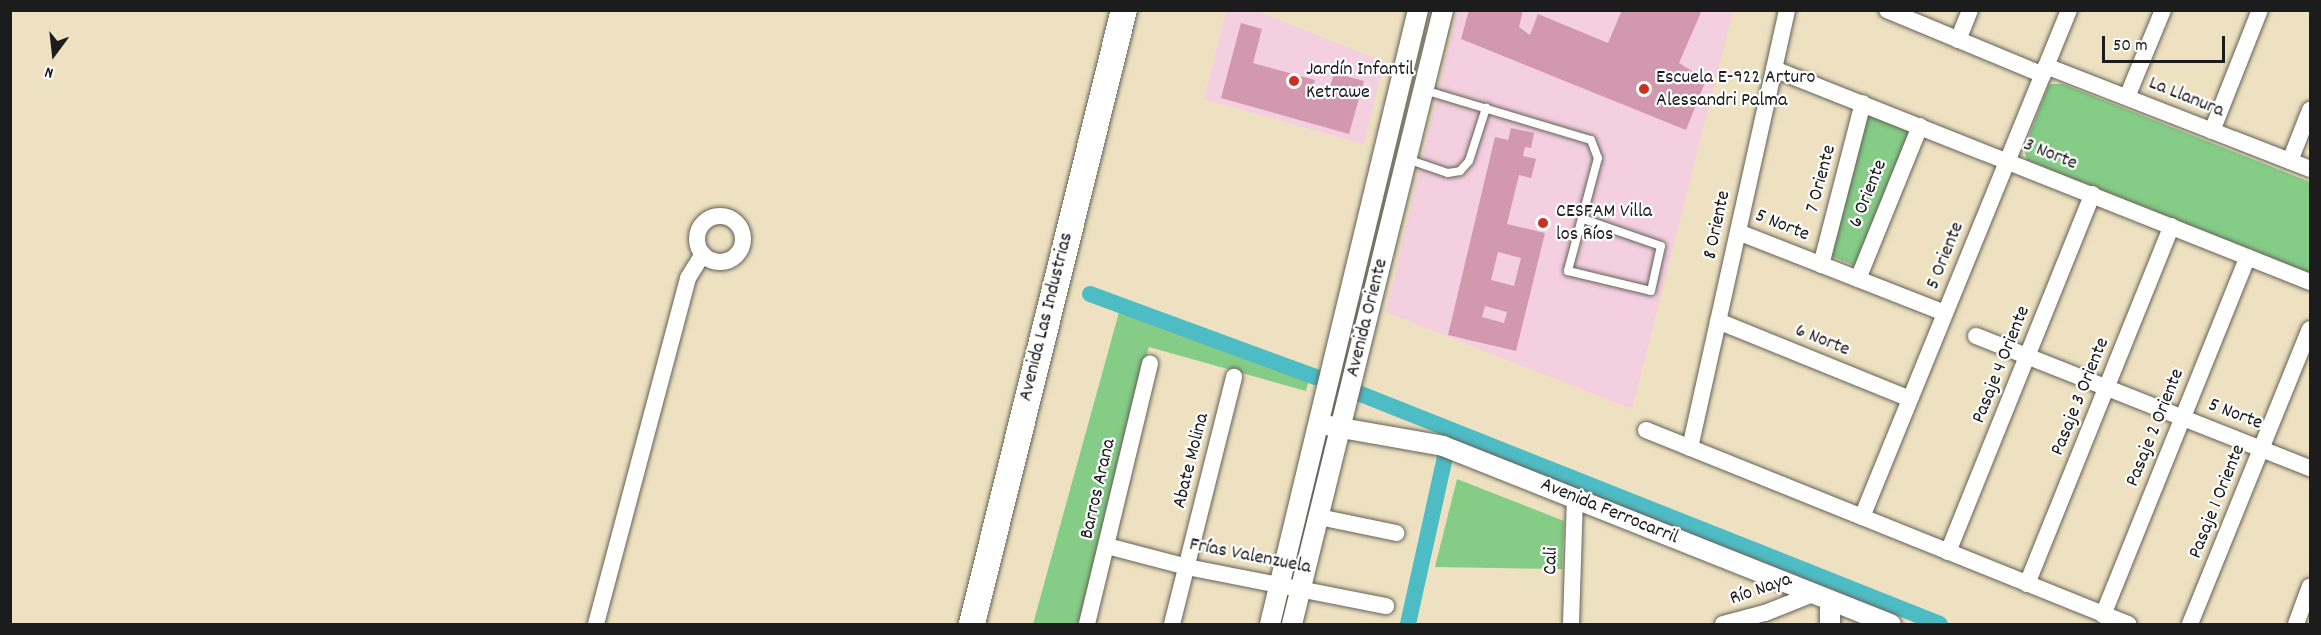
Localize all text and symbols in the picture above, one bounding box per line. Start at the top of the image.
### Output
north arrow [24,24,84,84]
scale bar [2105,24,2228,62]
text: 50 m [2113,34,2148,59]
place label: Jardín Infantil Ketrawe [1306,58,1414,105]
text: N [42,60,56,84]
place label: Escuela E-922 Arturo Alessandri Palma [1656,66,1815,113]
street label: La Llanura [2145,72,2227,124]
marker: Jardín Infantil Ketrawe [1287,74,1301,88]
marker: Escuela E-922 Arturo Alessandri Palma [1637,82,1651,96]
street label: 3 Norte [2020,133,2080,177]
street label: 7 Oriente [1801,143,1843,215]
street label: 6 Oriente [1845,157,1893,231]
street label: 8 Oriente [1699,189,1737,261]
place label: CESFAM Villa los Ríos [1556,200,1652,247]
street label: 5 Norte [1751,204,1813,248]
marker: CESFAM Villa los Ríos [1534,214,1552,232]
street label: 5 Oriente [1922,219,1970,293]
street label: Avenida Las Industrias [1014,230,1080,404]
street label: Avenida Oriente [1342,256,1394,380]
street label: Pasaje 4 Oriente [1968,303,2036,427]
street label: 6 Norte [1791,319,1853,363]
street label: Pasaje 3 Oriente [2046,335,2116,459]
street label: Pasaje 2 Oriente [2121,366,2191,490]
street label: 5 Norte [2204,394,2266,436]
street label: Abate Molina [1169,411,1215,511]
street label: Barros Arana [1076,437,1122,541]
street label: Pasaje 1 Oriente [2184,442,2252,562]
street label: Avenida Ferrocarril [1537,473,1681,551]
street label: Frías Valenzuela [1187,533,1313,581]
street label: Cali [1540,547,1564,575]
street label: Río Naya [1727,568,1795,612]

